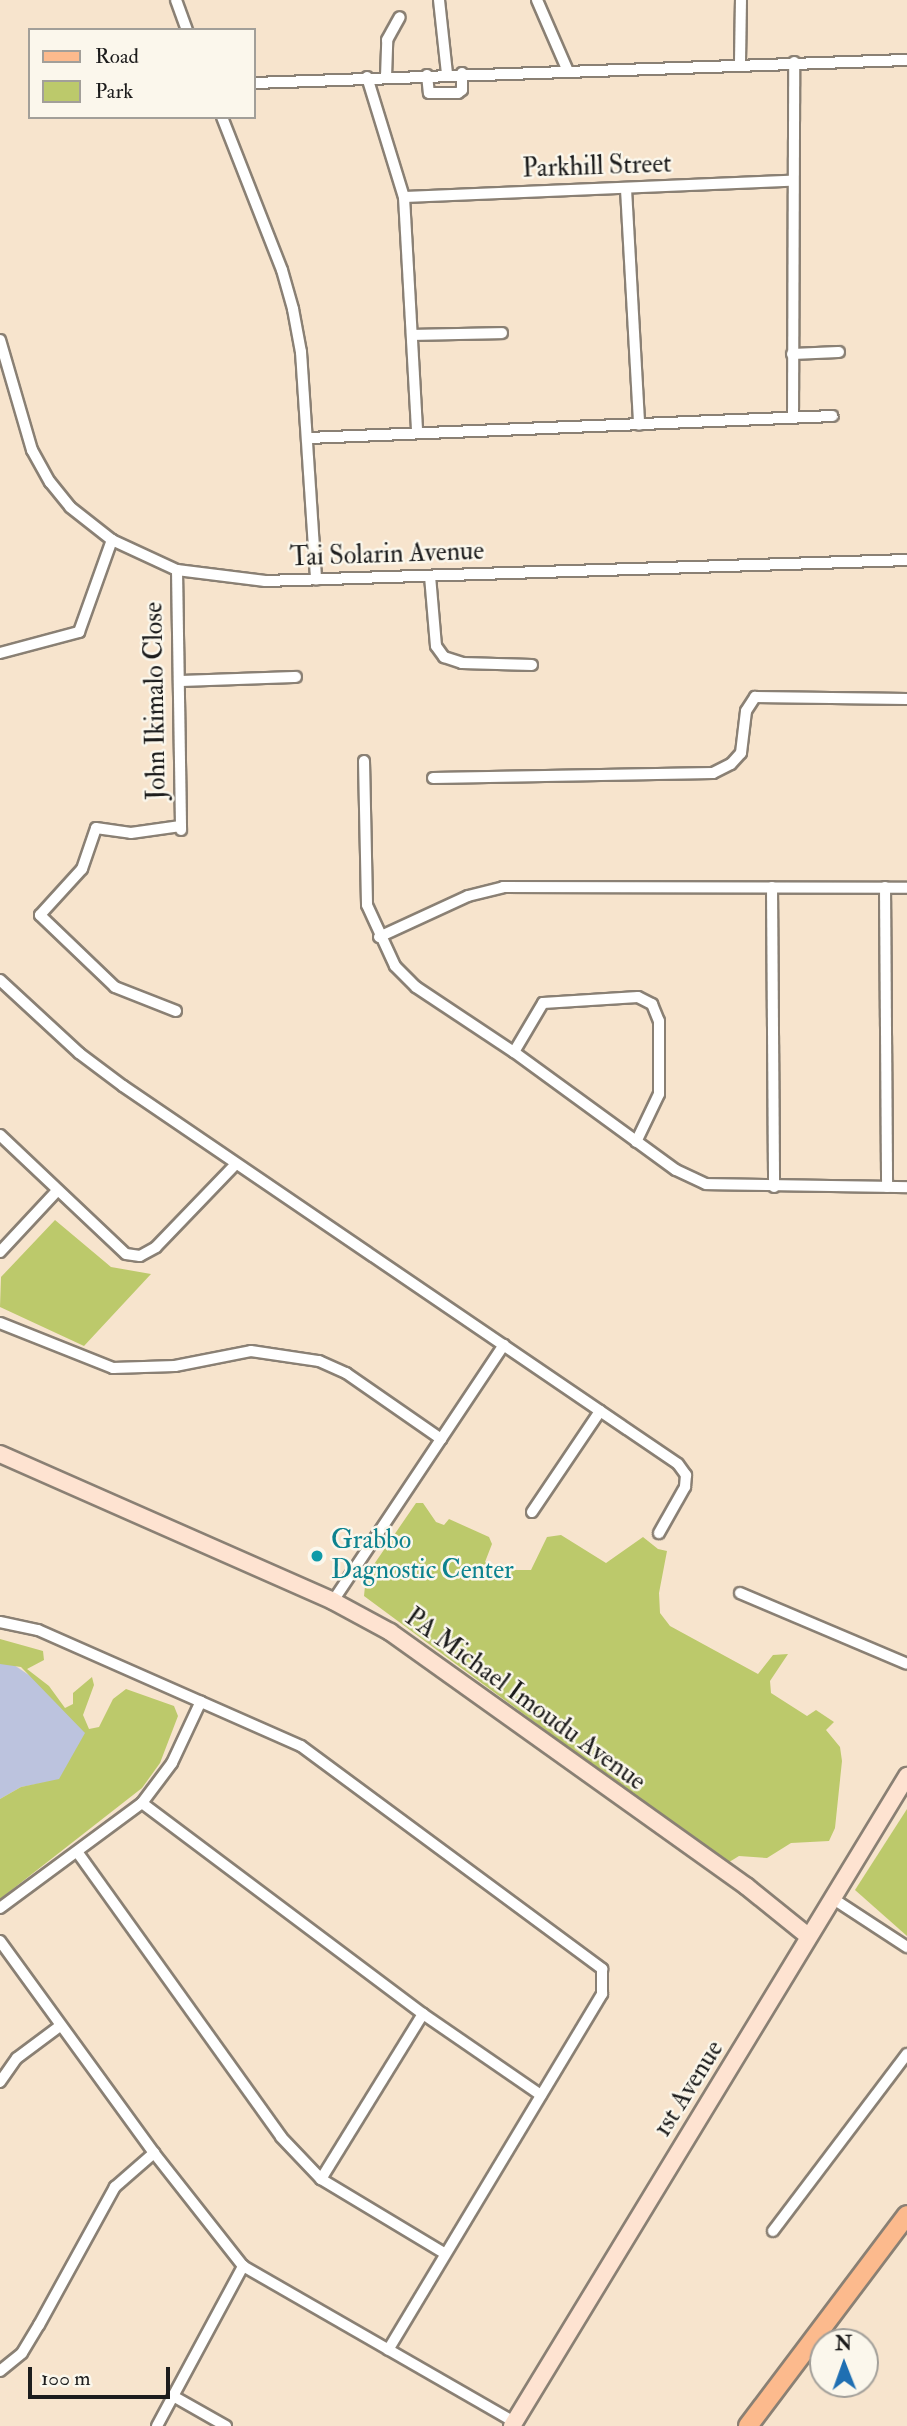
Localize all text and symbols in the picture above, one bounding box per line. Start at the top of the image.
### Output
legend [28,28,256,119]
text: Road [95,43,139,70]
text: Park [95,78,133,105]
street label: Parkhill Street [522,149,672,185]
street label: Tai Solarin Avenue [289,536,485,574]
street label: John Ikimalo Close [139,602,173,800]
place label: Grabbo Dagnostic Center [331,1525,514,1586]
marker: Grabbo Dagnostic Center [309,1548,325,1564]
street label: PA Michael Imoudu Avenue [399,1602,651,1798]
street label: 1st Avenue [647,2035,731,2143]
north arrow [809,2328,879,2398]
text: N [835,2332,852,2356]
scale bar [32,2352,173,2396]
text: 100 m [41,2365,91,2392]

